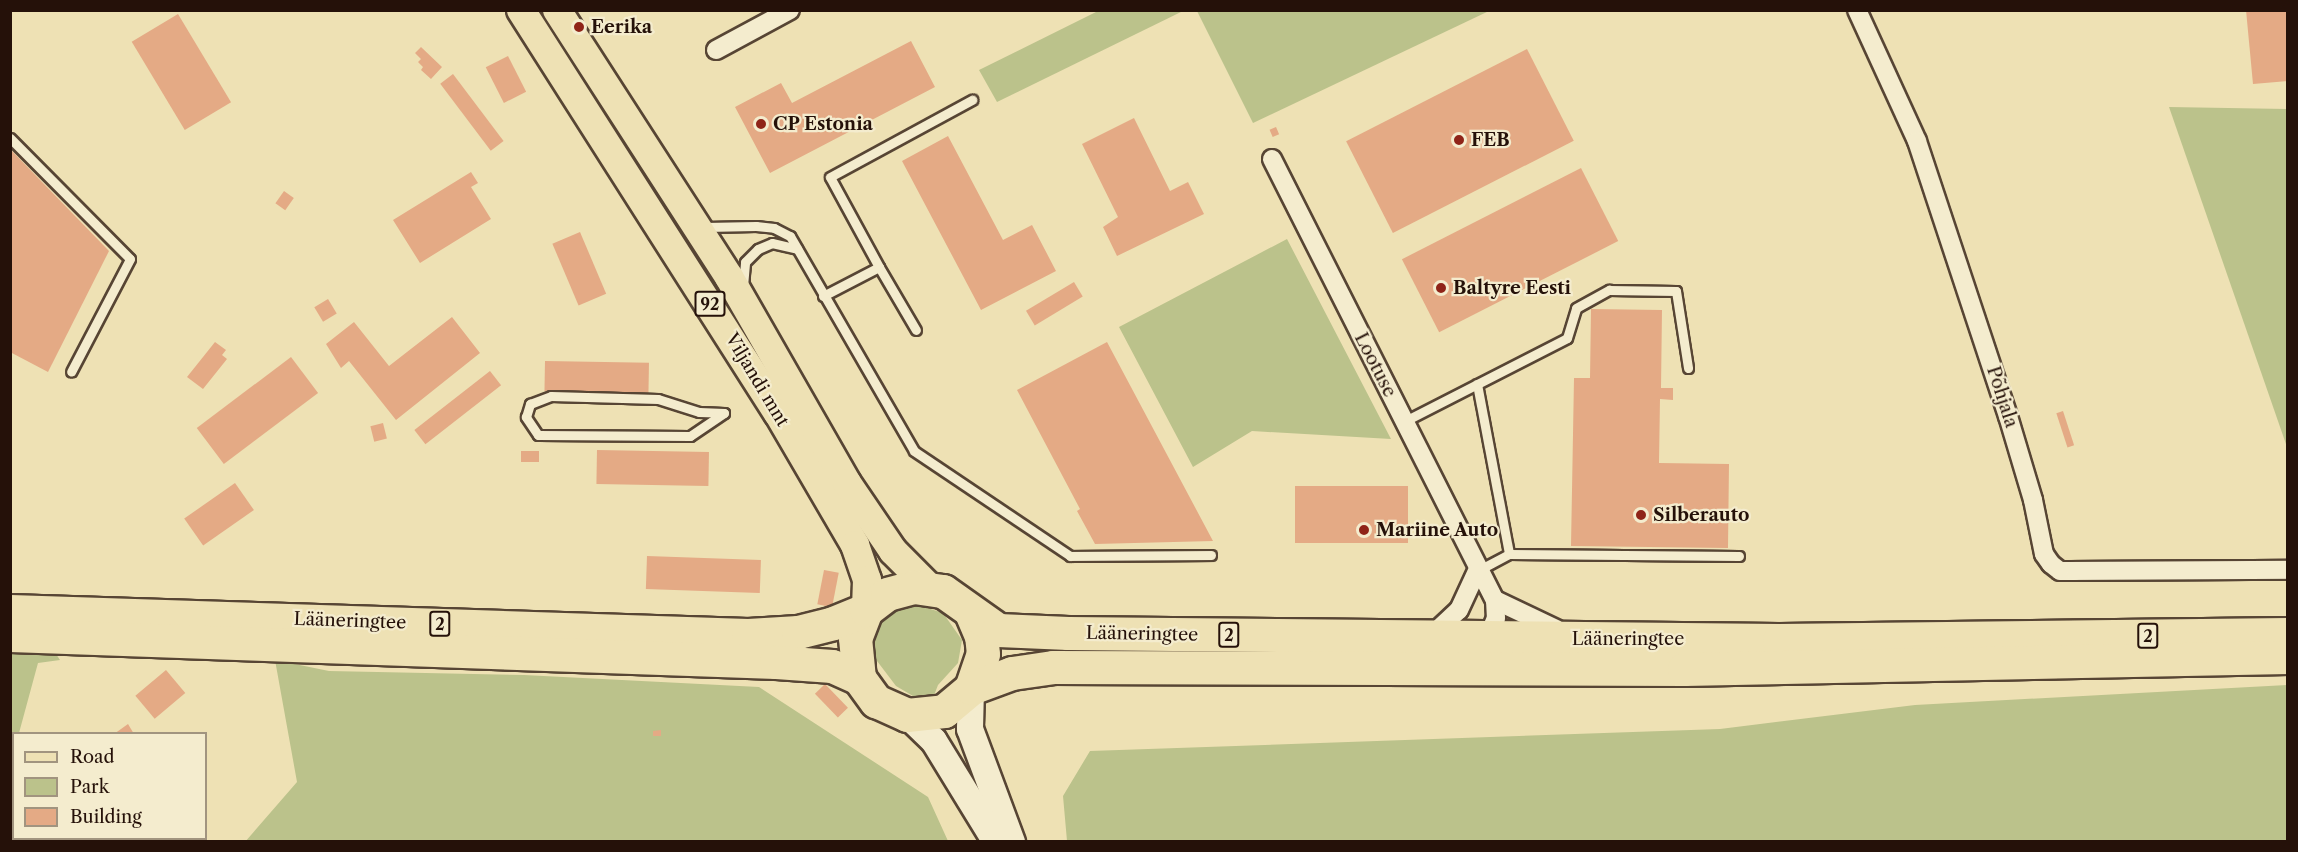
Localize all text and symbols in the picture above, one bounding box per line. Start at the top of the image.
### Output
place label: Eerika [591,16,652,38]
marker: Eerika [572,20,586,34]
place label: CP Estonia [773,113,873,135]
marker: CP Estonia [754,117,768,131]
place label: FEB [1471,129,1510,151]
marker: FEB [1452,133,1466,147]
place label: Baltyre Eesti [1453,277,1571,299]
marker: Baltyre Eesti [1434,281,1448,295]
road number: 92 [694,291,726,317]
street label: Viljandi mnt [721,329,793,431]
street label: Lootuse [1350,329,1400,401]
street label: Põhjala [1982,364,2022,430]
place label: Silberauto [1653,504,1749,526]
marker: Silberauto [1634,508,1648,522]
place label: Mariine Auto [1376,519,1499,541]
marker: Mariine Auto [1357,523,1371,537]
street label: Lääneringtee [293,608,407,634]
road number: 2 [428,611,452,637]
street label: Lääneringtee [1086,622,1198,646]
road number: 2 [1217,622,1241,648]
road number: 2 [2136,623,2160,649]
street label: Lääneringtee [1572,628,1684,650]
legend [12,732,207,840]
text: Road [70,746,115,768]
text: Park [70,776,109,798]
text: Building [70,806,142,828]

